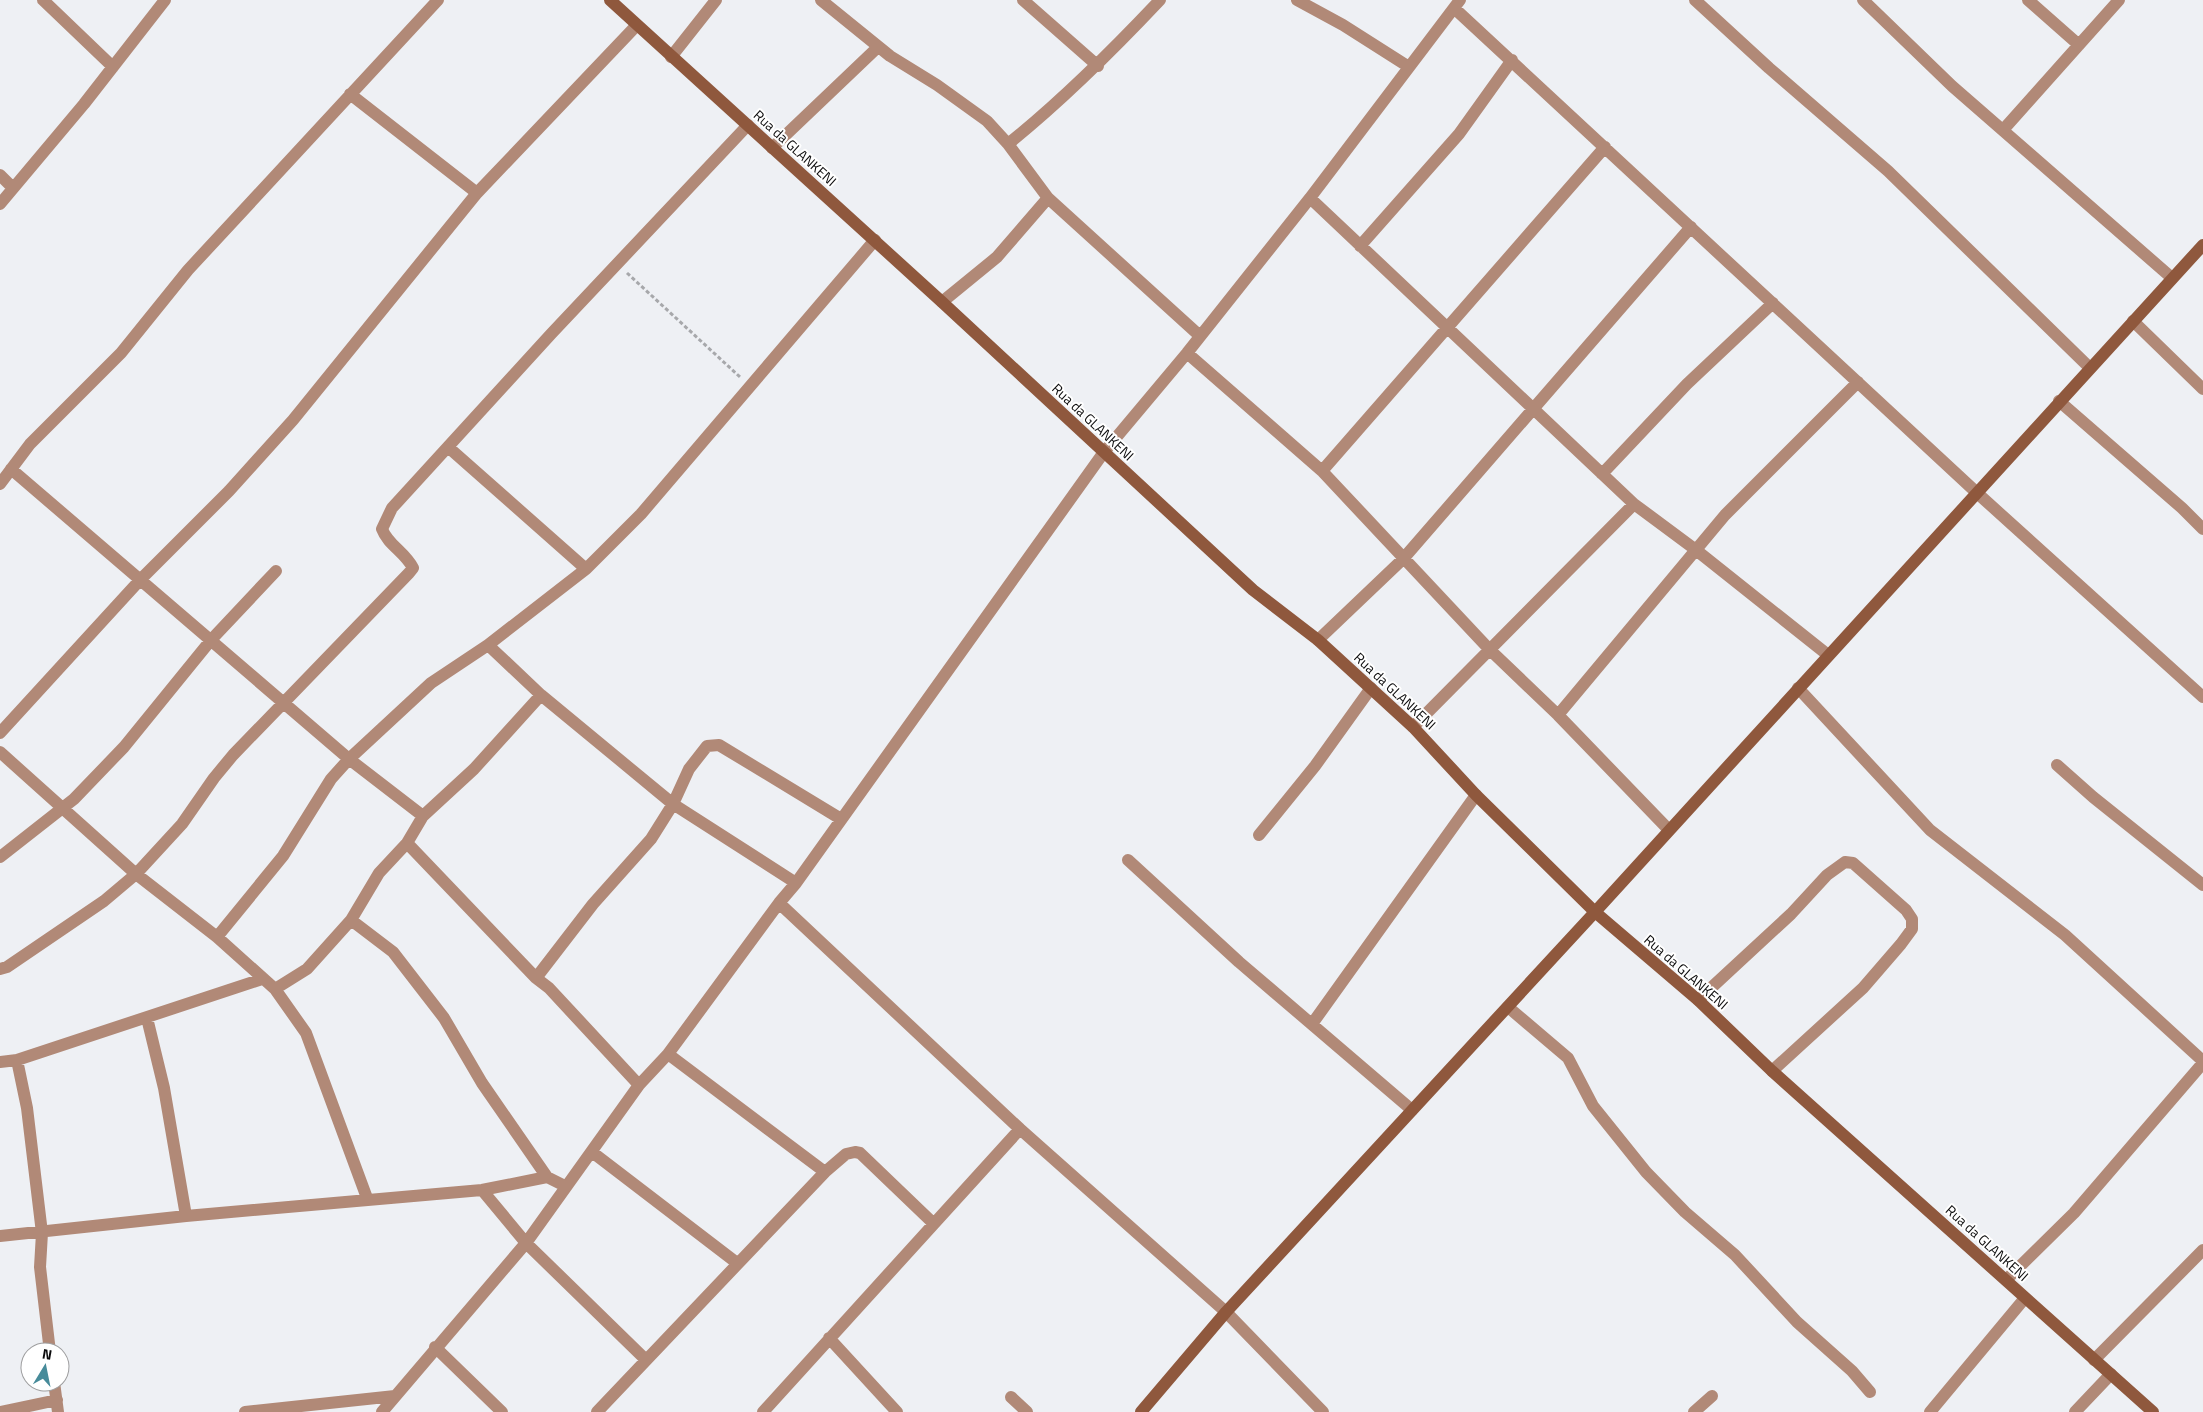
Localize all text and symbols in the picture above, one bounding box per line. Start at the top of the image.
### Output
street label: Rua da GLANKENI [749,105,842,191]
street label: Rua da GLANKENI [1048,378,1139,465]
street label: Rua da GLANKENI [1350,647,1441,734]
street label: Rua da GLANKENI [1640,929,1733,1014]
street label: Rua da GLANKENI [1941,1200,2034,1286]
north arrow [20,1342,70,1392]
text: N [41,1343,54,1365]

